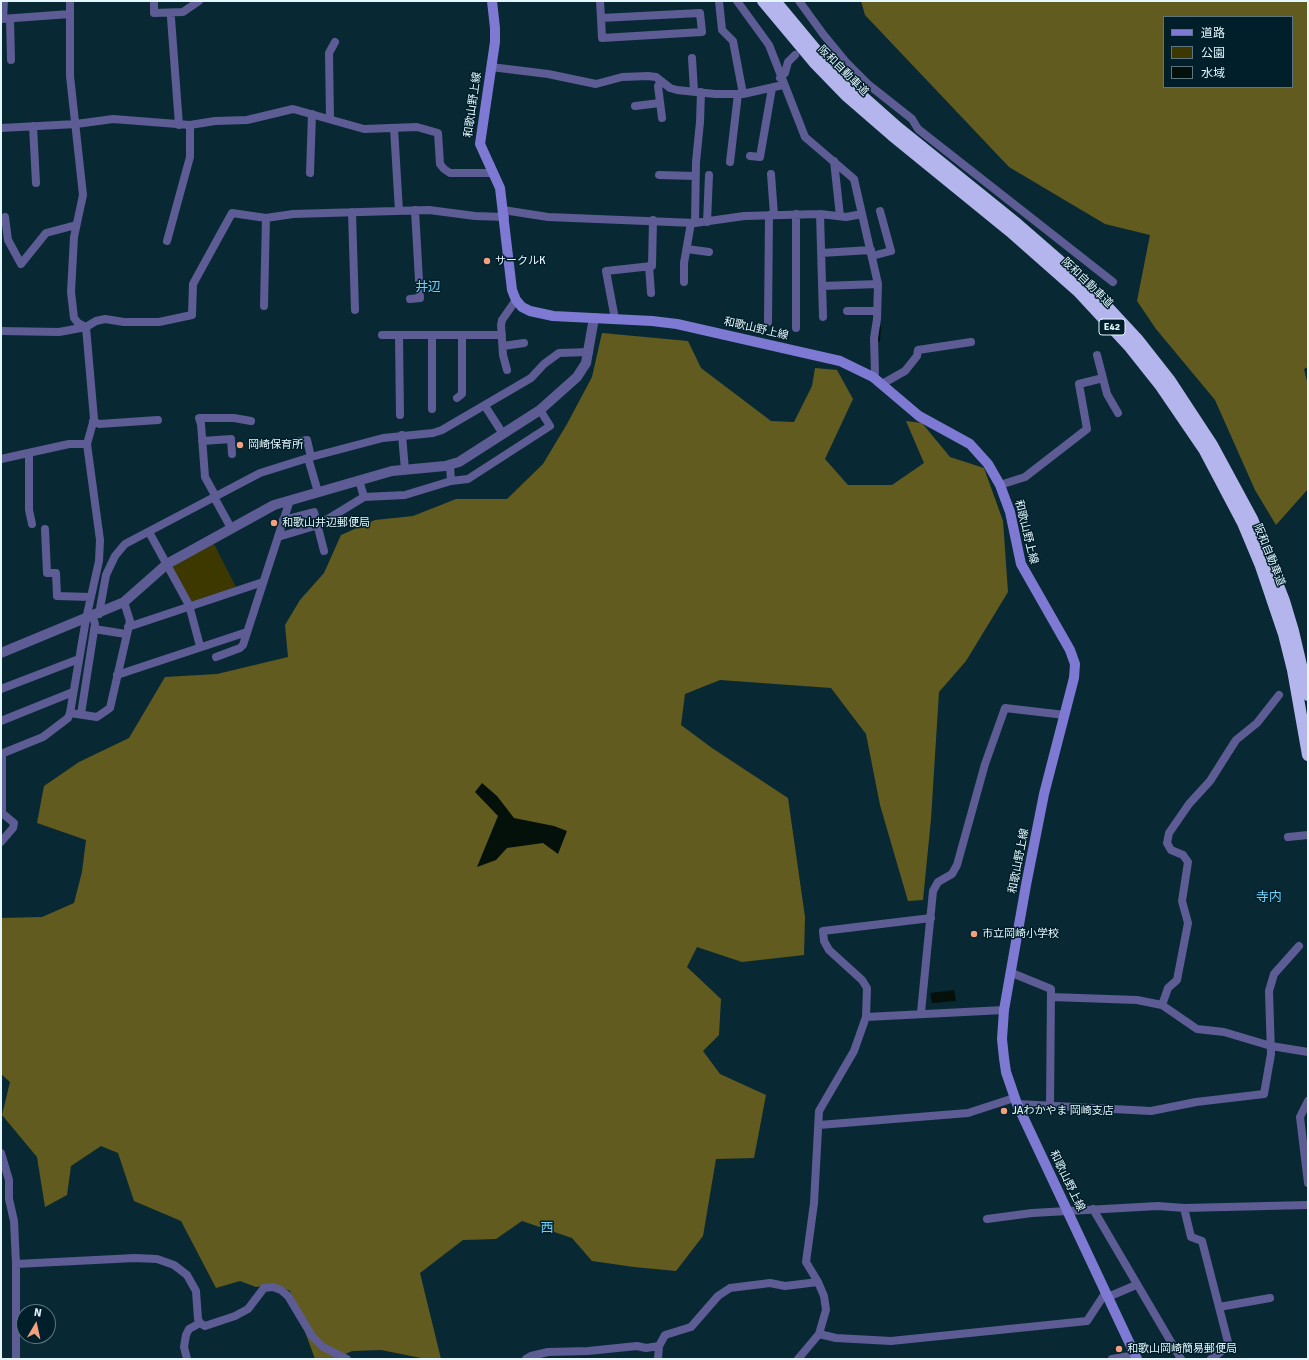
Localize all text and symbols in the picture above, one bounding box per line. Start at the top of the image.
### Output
legend [1163,16,1293,88]
text: 道路 [1201,26,1225,41]
street label: 阪和自動車道 [815,43,871,99]
text: 公園 [1201,46,1225,61]
text: 水域 [1201,66,1225,81]
street label: 和歌山野上線 [462,71,484,139]
place label: サークルK [495,254,546,268]
street label: 阪和自動車道 [1059,255,1115,311]
marker: サークルK [482,256,492,266]
district label: 井辺 [415,280,441,296]
street label: 和歌山野上線 [722,315,790,343]
road number: E42 [1099,319,1125,335]
place label: 岡崎保育所 [248,438,303,452]
marker: 岡崎保育所 [235,440,245,450]
street label: 和歌山野上線 [1012,498,1040,566]
place label: 和歌山井辺郵便局 [282,516,370,530]
marker: 和歌山井辺郵便局 [269,518,279,528]
street label: 阪和自動車道 [1251,522,1287,588]
street label: 和歌山野上線 [1006,827,1032,895]
district label: 寺内 [1256,890,1282,906]
place label: 市立岡崎小学校 [982,927,1059,941]
marker: 市立岡崎小学校 [969,929,979,939]
place label: JAわかやま 岡崎支店 [1012,1104,1114,1118]
marker: JAわかやま 岡崎支店 [999,1106,1009,1116]
street label: 和歌山野上線 [1047,1148,1087,1214]
district label: 西 [541,1221,553,1237]
north arrow [16,1304,56,1344]
text: N [33,1306,43,1320]
place label: 和歌山岡崎簡易郵便局 [1127,1342,1237,1356]
marker: 和歌山岡崎簡易郵便局 [1114,1344,1124,1354]

